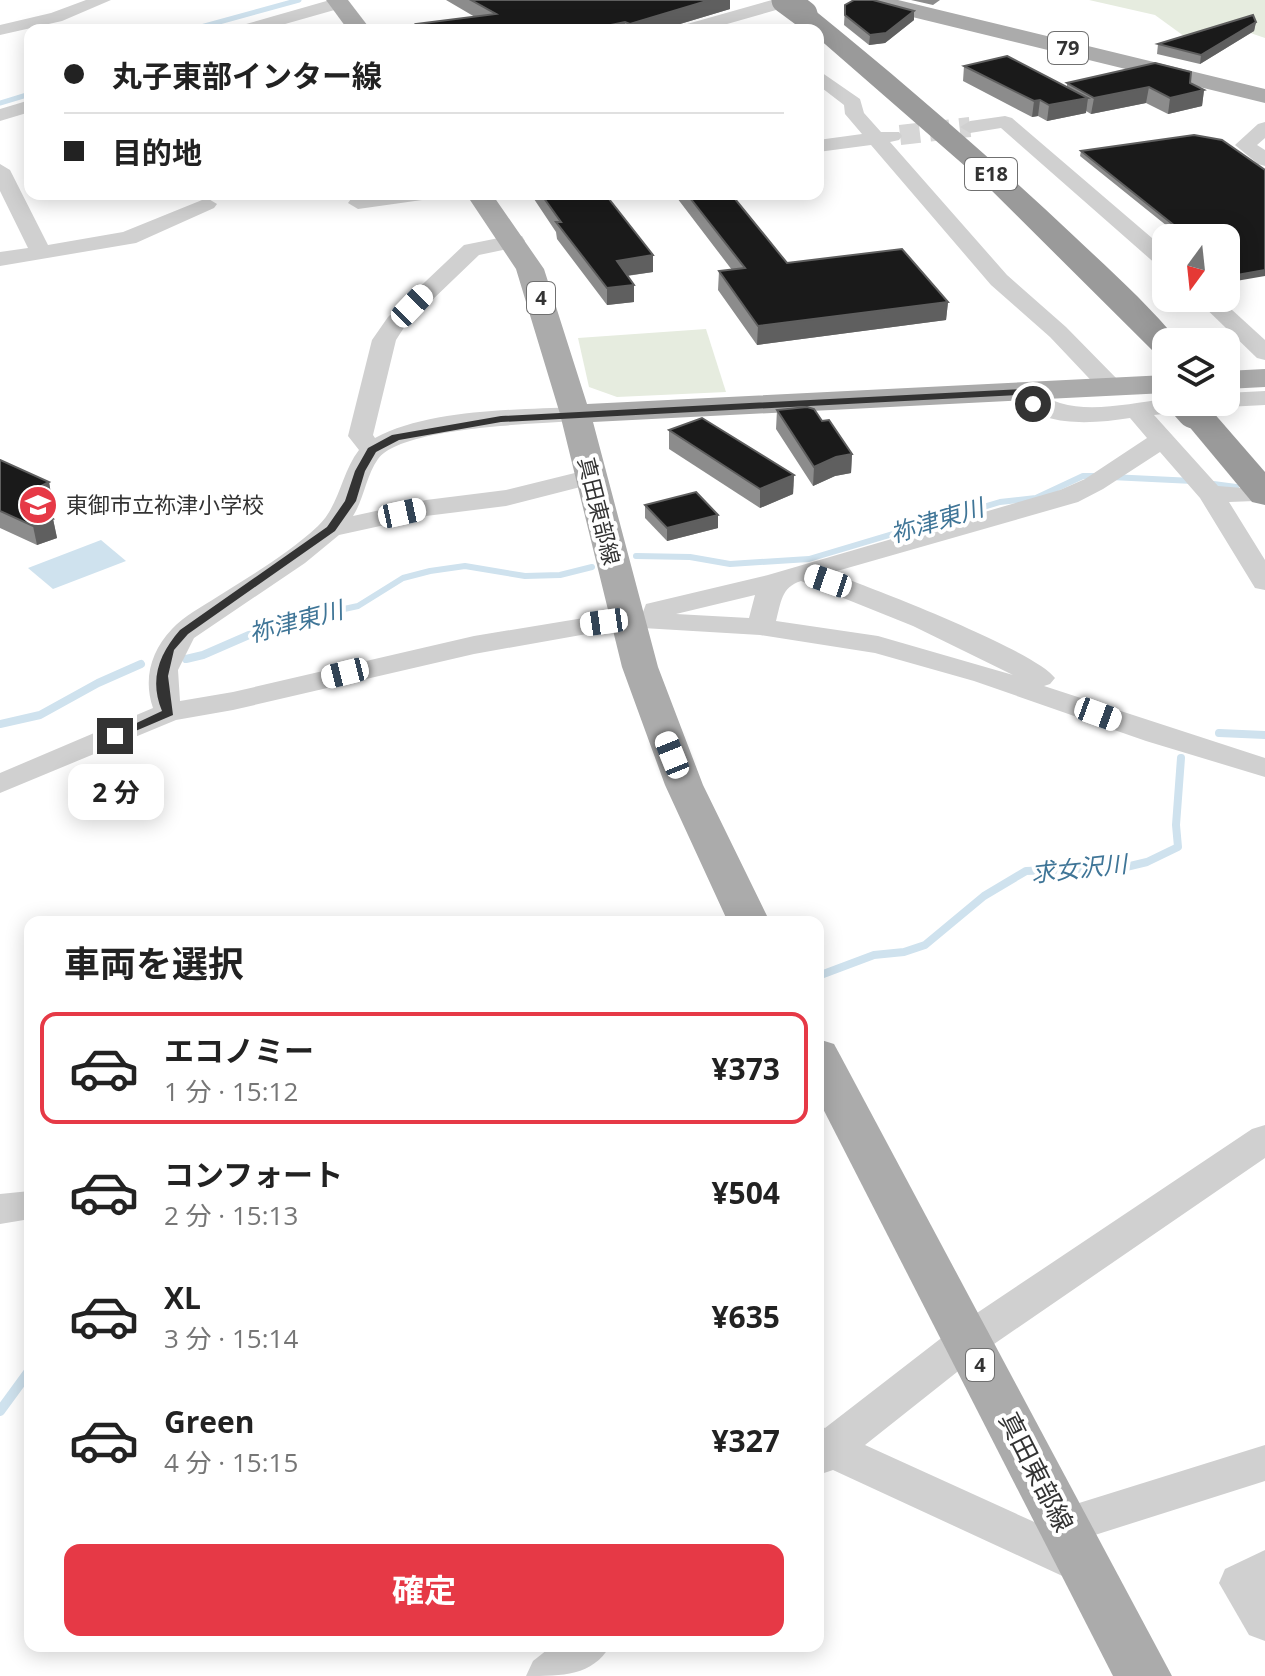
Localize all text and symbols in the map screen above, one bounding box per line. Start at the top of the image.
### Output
road number: 79 [1048,32,1088,64]
text: 丸子東部インター線 [112,55,382,96]
text: 目的地 [112,132,202,173]
road number: E18 [965,158,1017,190]
north arrow [1152,224,1240,312]
map controls [1152,224,1240,416]
car [387,280,437,332]
road number: 4 [527,282,555,314]
button: layers [1152,328,1240,416]
route start [1015,386,1051,422]
street label: 真田東部線 [572,454,628,568]
school or university icon: 東御市立祢津小学校 [17,484,59,526]
place label: 東御市立祢津小学校 [66,489,264,519]
water label: 祢津東川 [886,489,990,549]
car [376,496,428,530]
car [801,562,855,600]
water label: 祢津東川 [245,591,349,649]
car [579,607,629,637]
car [319,656,371,690]
car [1071,695,1125,733]
route end [97,718,133,754]
car [652,728,692,782]
callout: 2 分 [67,764,163,820]
text: 2 分 [92,774,140,810]
water label: 求女沢川 [1029,846,1131,889]
text: 車両を選択 [64,939,244,988]
text: エコノミー [164,1030,314,1071]
icon: car [68,1032,140,1104]
text: ¥373 [711,1048,780,1089]
text: 1 分 · 15:12 [164,1073,298,1109]
text: コンフォート [164,1154,343,1195]
icon: car [68,1156,140,1228]
text: ¥504 [711,1172,780,1213]
text: 2 分 · 15:13 [164,1197,298,1233]
text: XL [164,1277,201,1318]
icon: car [68,1280,140,1352]
text: ¥635 [711,1296,780,1337]
text: 3 分 · 15:14 [164,1320,298,1356]
road number: 4 [966,1349,994,1381]
text: Green [164,1401,255,1442]
icon: car [68,1404,140,1476]
street label: 真田東部線 [991,1405,1082,1538]
text: ¥327 [711,1420,780,1461]
text: 4 分 · 15:15 [164,1444,298,1480]
button: 確定 [64,1544,784,1636]

